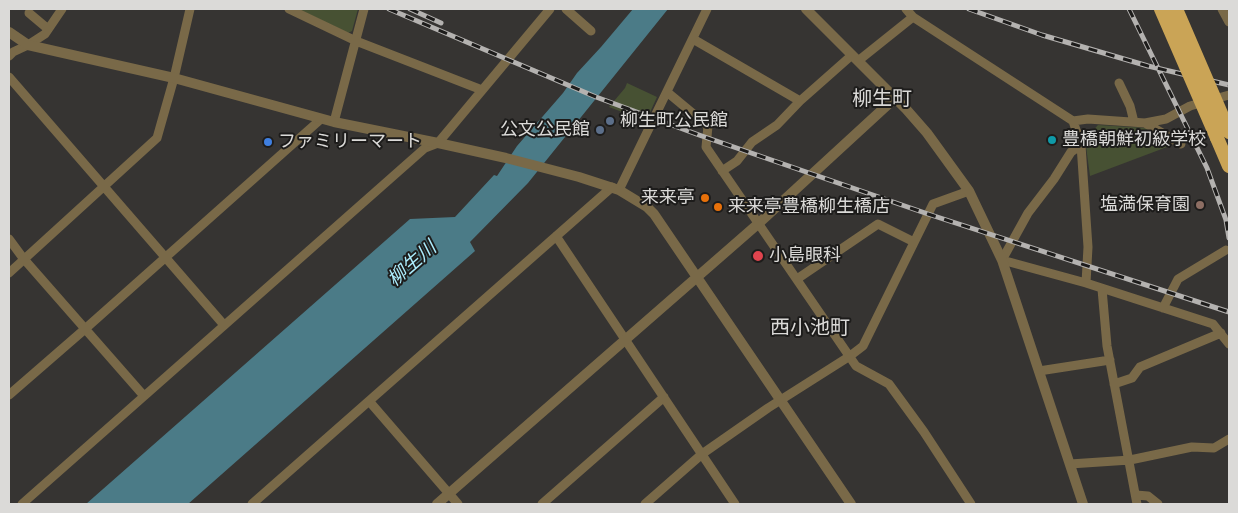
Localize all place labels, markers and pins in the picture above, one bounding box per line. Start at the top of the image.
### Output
place label: 柳生町公民館 [620,110,728,132]
marker: 柳生町公民館 [604,115,616,127]
place label: 公文公民館 [500,119,590,141]
marker: 公文公民館 [594,124,606,136]
place label: 豊橋朝鮮初級学校 [1062,129,1206,151]
place label: ファミリーマート [278,131,422,153]
marker: 豊橋朝鮮初級学校 [1046,134,1058,146]
marker: ファミリーマート [262,136,274,148]
place label: 来来亭 [641,187,695,209]
marker: 来来亭 [699,192,711,204]
place label: 塩満保育園 [1100,194,1190,216]
place label: 来来亭豊橋柳生橋店 [728,196,890,218]
marker: 塩満保育園 [1194,199,1206,211]
marker: 来来亭豊橋柳生橋店 [712,201,724,213]
place label: 小島眼科 [769,245,841,267]
marker: 小島眼科 [751,249,765,263]

